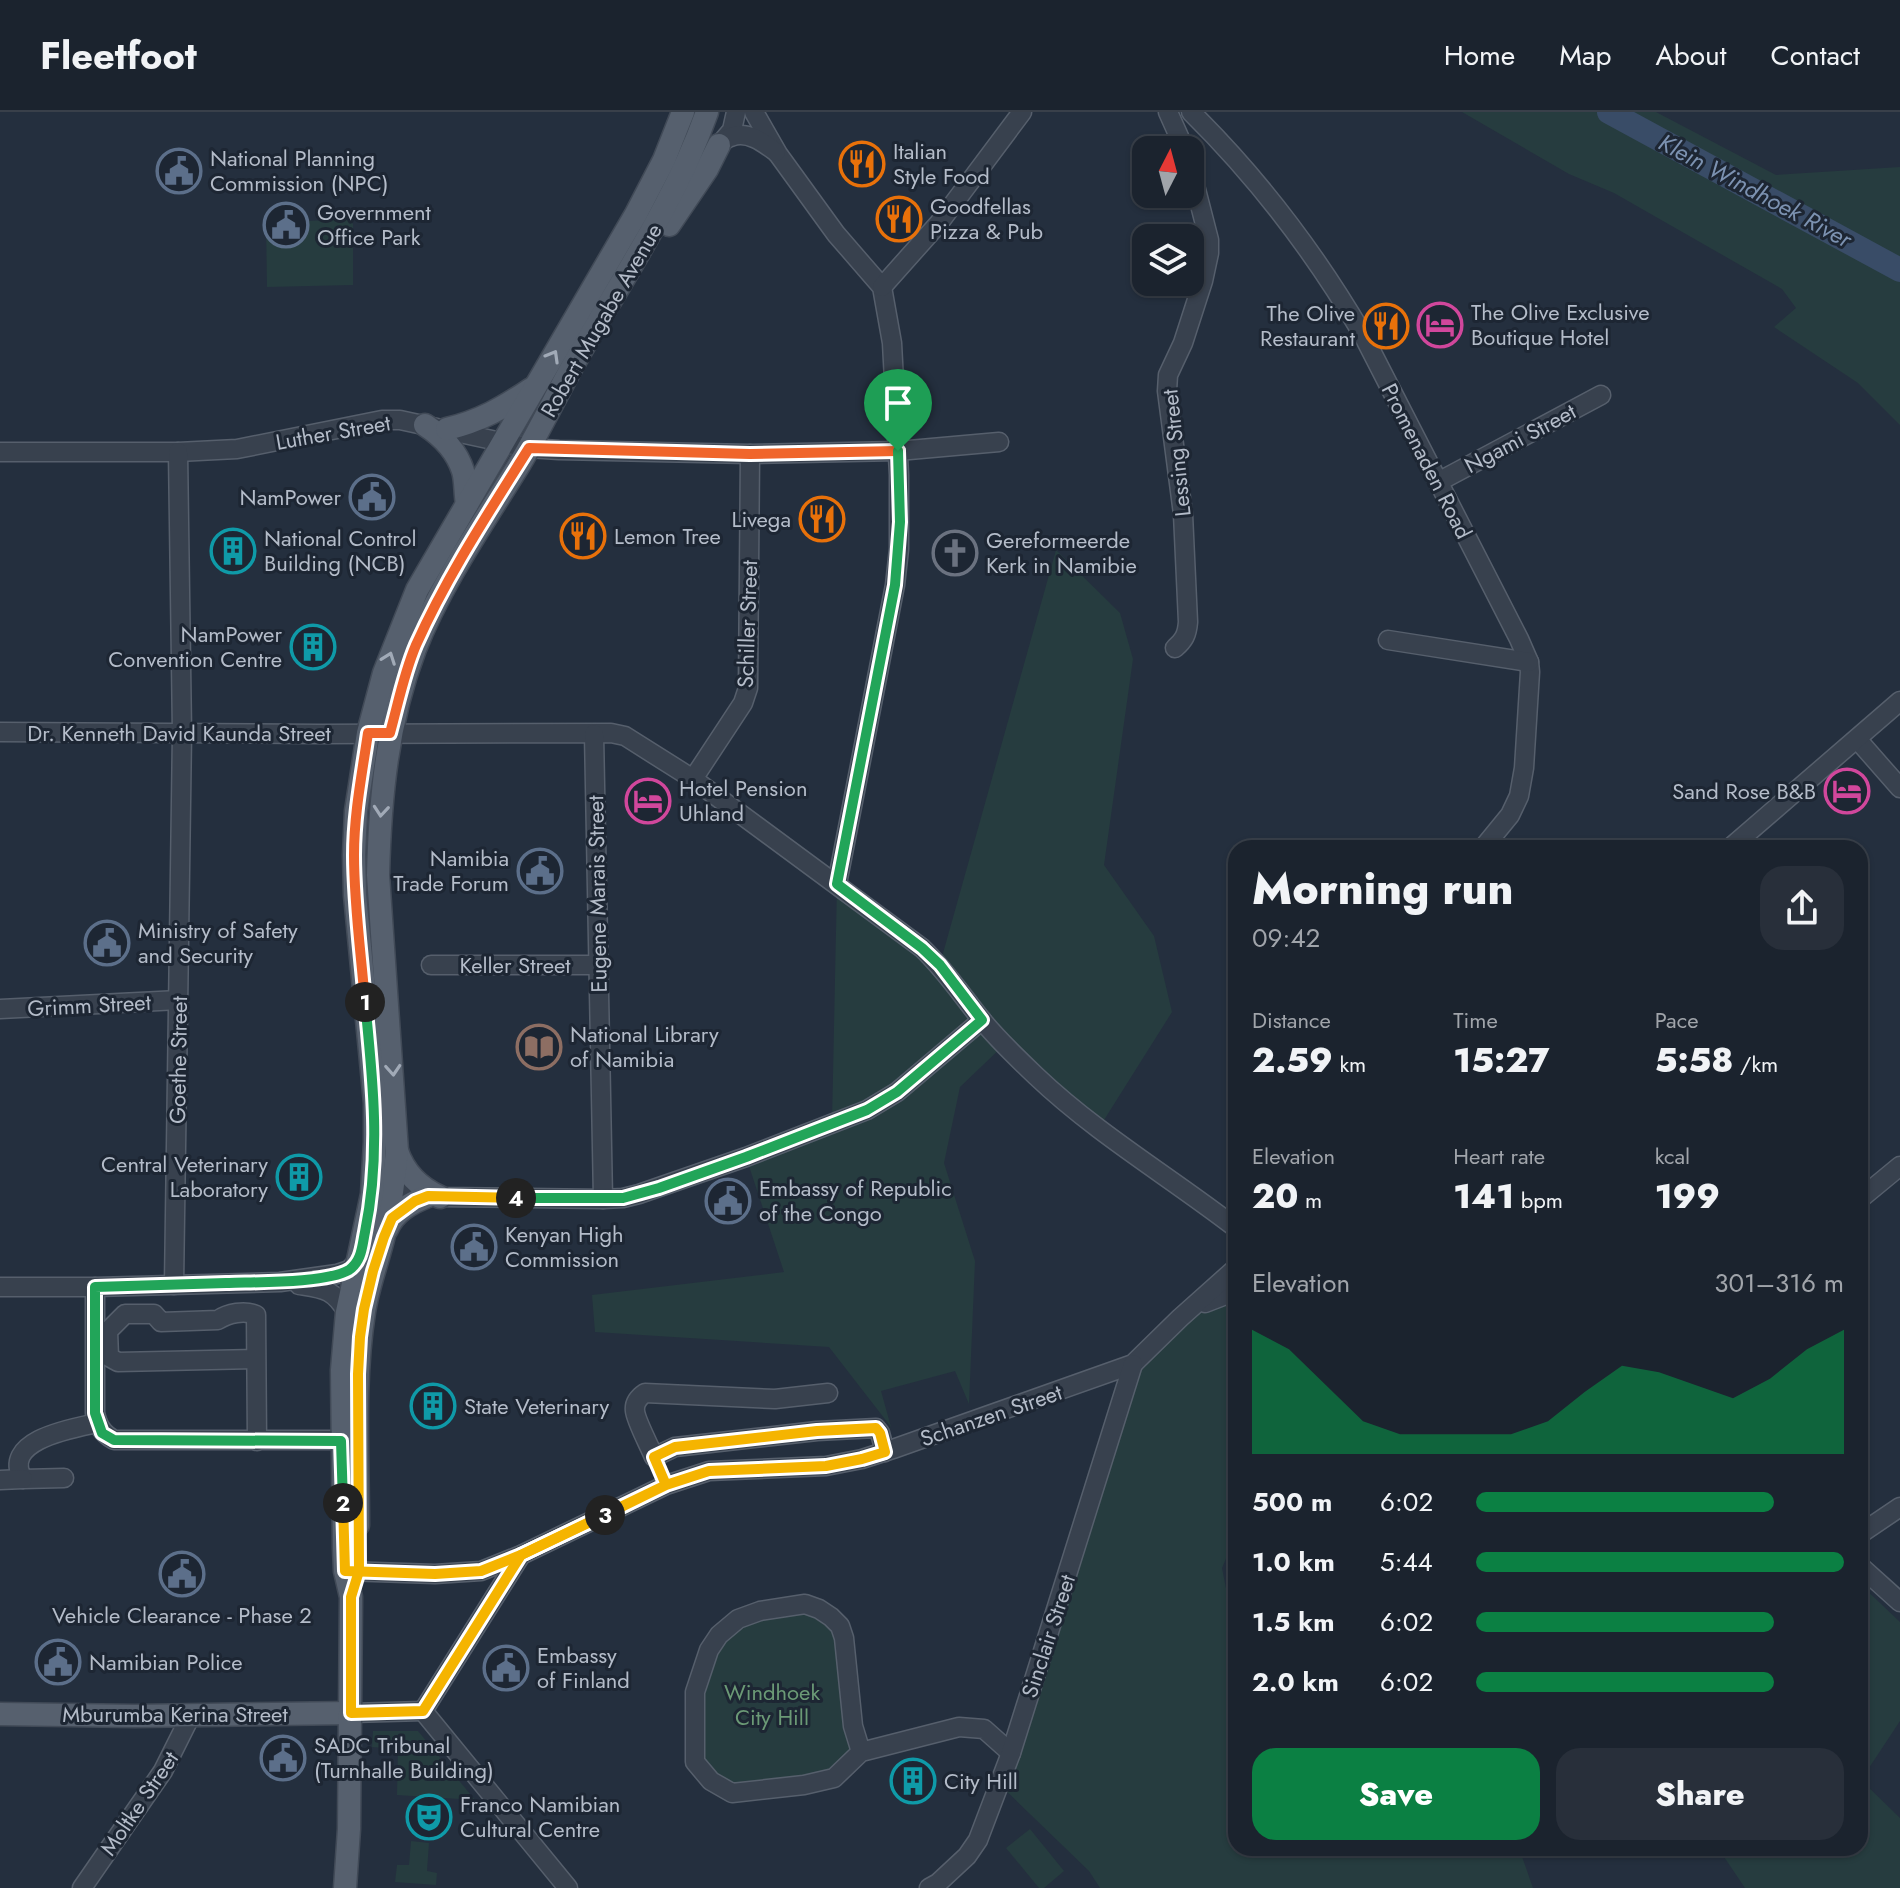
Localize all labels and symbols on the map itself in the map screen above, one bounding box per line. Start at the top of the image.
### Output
water label: Klein Windhoek River [1653,125,1860,257]
place label: Italian Style Food [893,135,990,192]
north arrow [1132,136,1204,208]
restaurant icon: Italian Style Food [838,140,886,188]
place label: National Planning Commission (NPC) [210,142,389,199]
public building icon: National Planning Commission (NPC) [155,147,203,195]
place label: Goodfellas Pizza & Pub [930,190,1043,247]
restaurant icon: Goodfellas Pizza & Pub [875,195,923,243]
place label: Government Office Park [317,196,432,253]
public building icon: Government Office Park [262,201,310,249]
street label: Robert Mugabe Avenue [532,217,670,423]
place label: The Olive Exclusive Boutique Hotel [1471,296,1650,353]
place label: The Olive Restaurant [1260,297,1356,354]
hotel icon: The Olive Exclusive Boutique Hotel [1416,301,1464,349]
restaurant icon: The Olive Restaurant [1362,302,1410,350]
one-way arrow [543,351,559,365]
pin [864,369,932,451]
street label: Promenaden Road [1374,378,1480,544]
street label: Lessing Street [1153,387,1199,518]
street label: Ngami Street [1459,395,1582,481]
street label: Luther Street [273,406,394,458]
public building icon: NamPower [348,473,396,521]
place label: NamPower [240,481,341,513]
restaurant icon: Livega [798,495,846,543]
place label: Livega [732,503,791,535]
restaurant icon: Lemon Tree [559,512,607,560]
place label: Lemon Tree [614,520,721,552]
place label: National Control Building (NCB) [264,522,417,579]
place label: Gereformeerde Kerk in Namibie [986,524,1137,581]
building icon: National Control Building (NCB) [209,527,257,575]
church icon: Gereformeerde Kerk in Namibie [931,529,979,577]
street label: Schiller Street [729,559,765,688]
place label: NamPower Convention Centre [108,618,282,675]
building icon: NamPower Convention Centre [289,623,337,671]
one-way arrow [379,652,396,666]
street label: Dr. Kenneth David Kaunda Street [27,717,332,749]
hotel icon: Sand Rose B&B [1823,767,1871,815]
place label: Hotel Pension Uhland [679,772,807,829]
place label: Sand Rose B&B [1672,775,1816,807]
hotel icon: Hotel Pension Uhland [624,777,672,825]
street label: Eugene Marais Street [579,794,615,993]
one-way arrow [373,805,390,818]
place label: Namibia Trade Forum [393,842,509,899]
public building icon: Namibia Trade Forum [516,847,564,895]
place label: Ministry of Safety and Security [138,914,298,971]
public building icon: Ministry of Safety and Security [83,919,131,967]
street label: Keller Street [459,949,571,981]
pin: 1 [345,982,385,1022]
street label: Grimm Street [26,986,152,1024]
street label: Goethe Street [161,995,195,1124]
place label: National Library of Namibia [570,1018,719,1075]
library icon: National Library of Namibia [515,1023,563,1071]
one-way arrow [384,1064,401,1077]
place label: Central Veterinary Laboratory [101,1148,268,1205]
building icon: Central Veterinary Laboratory [275,1153,323,1201]
place label: Embassy of Republic of the Congo [759,1172,952,1229]
public building icon: Embassy of Republic of the Congo [704,1177,752,1225]
pin: 4 [496,1178,536,1218]
place label: Kenyan High Commission [505,1218,624,1275]
public building icon: Kenyan High Commission [450,1223,498,1271]
street label: Schanzen Street [916,1376,1067,1454]
building icon: State Veterinary [409,1382,457,1430]
place label: State Veterinary [464,1390,609,1422]
pin: 2 [323,1483,363,1523]
pin: 3 [585,1495,625,1535]
public building icon: Vehicle Clearance - Phase 2 [158,1550,206,1598]
street label: Sinclair Street [1013,1570,1083,1702]
place label: Vehicle Clearance - Phase 2 [52,1599,312,1631]
public building icon: Namibian Police [34,1638,82,1686]
place label: Embassy of Finland [537,1639,630,1696]
public building icon: Embassy of Finland [482,1644,530,1692]
place label: Namibian Police [89,1646,243,1678]
park label: Windhoek City Hill [724,1676,820,1733]
street label: Mburumba Kerina Street [62,1698,288,1730]
place label: SADC Tribunal (Turnhalle Building) [314,1729,494,1786]
public building icon: SADC Tribunal (Turnhalle Building) [259,1734,307,1782]
street label: Moltke Street [92,1744,186,1862]
building icon: City Hill [889,1757,937,1805]
place label: City Hill [944,1765,1018,1797]
place label: Franco Namibian Cultural Centre [460,1788,620,1845]
theatre icon: Franco Namibian Cultural Centre [405,1793,453,1841]

